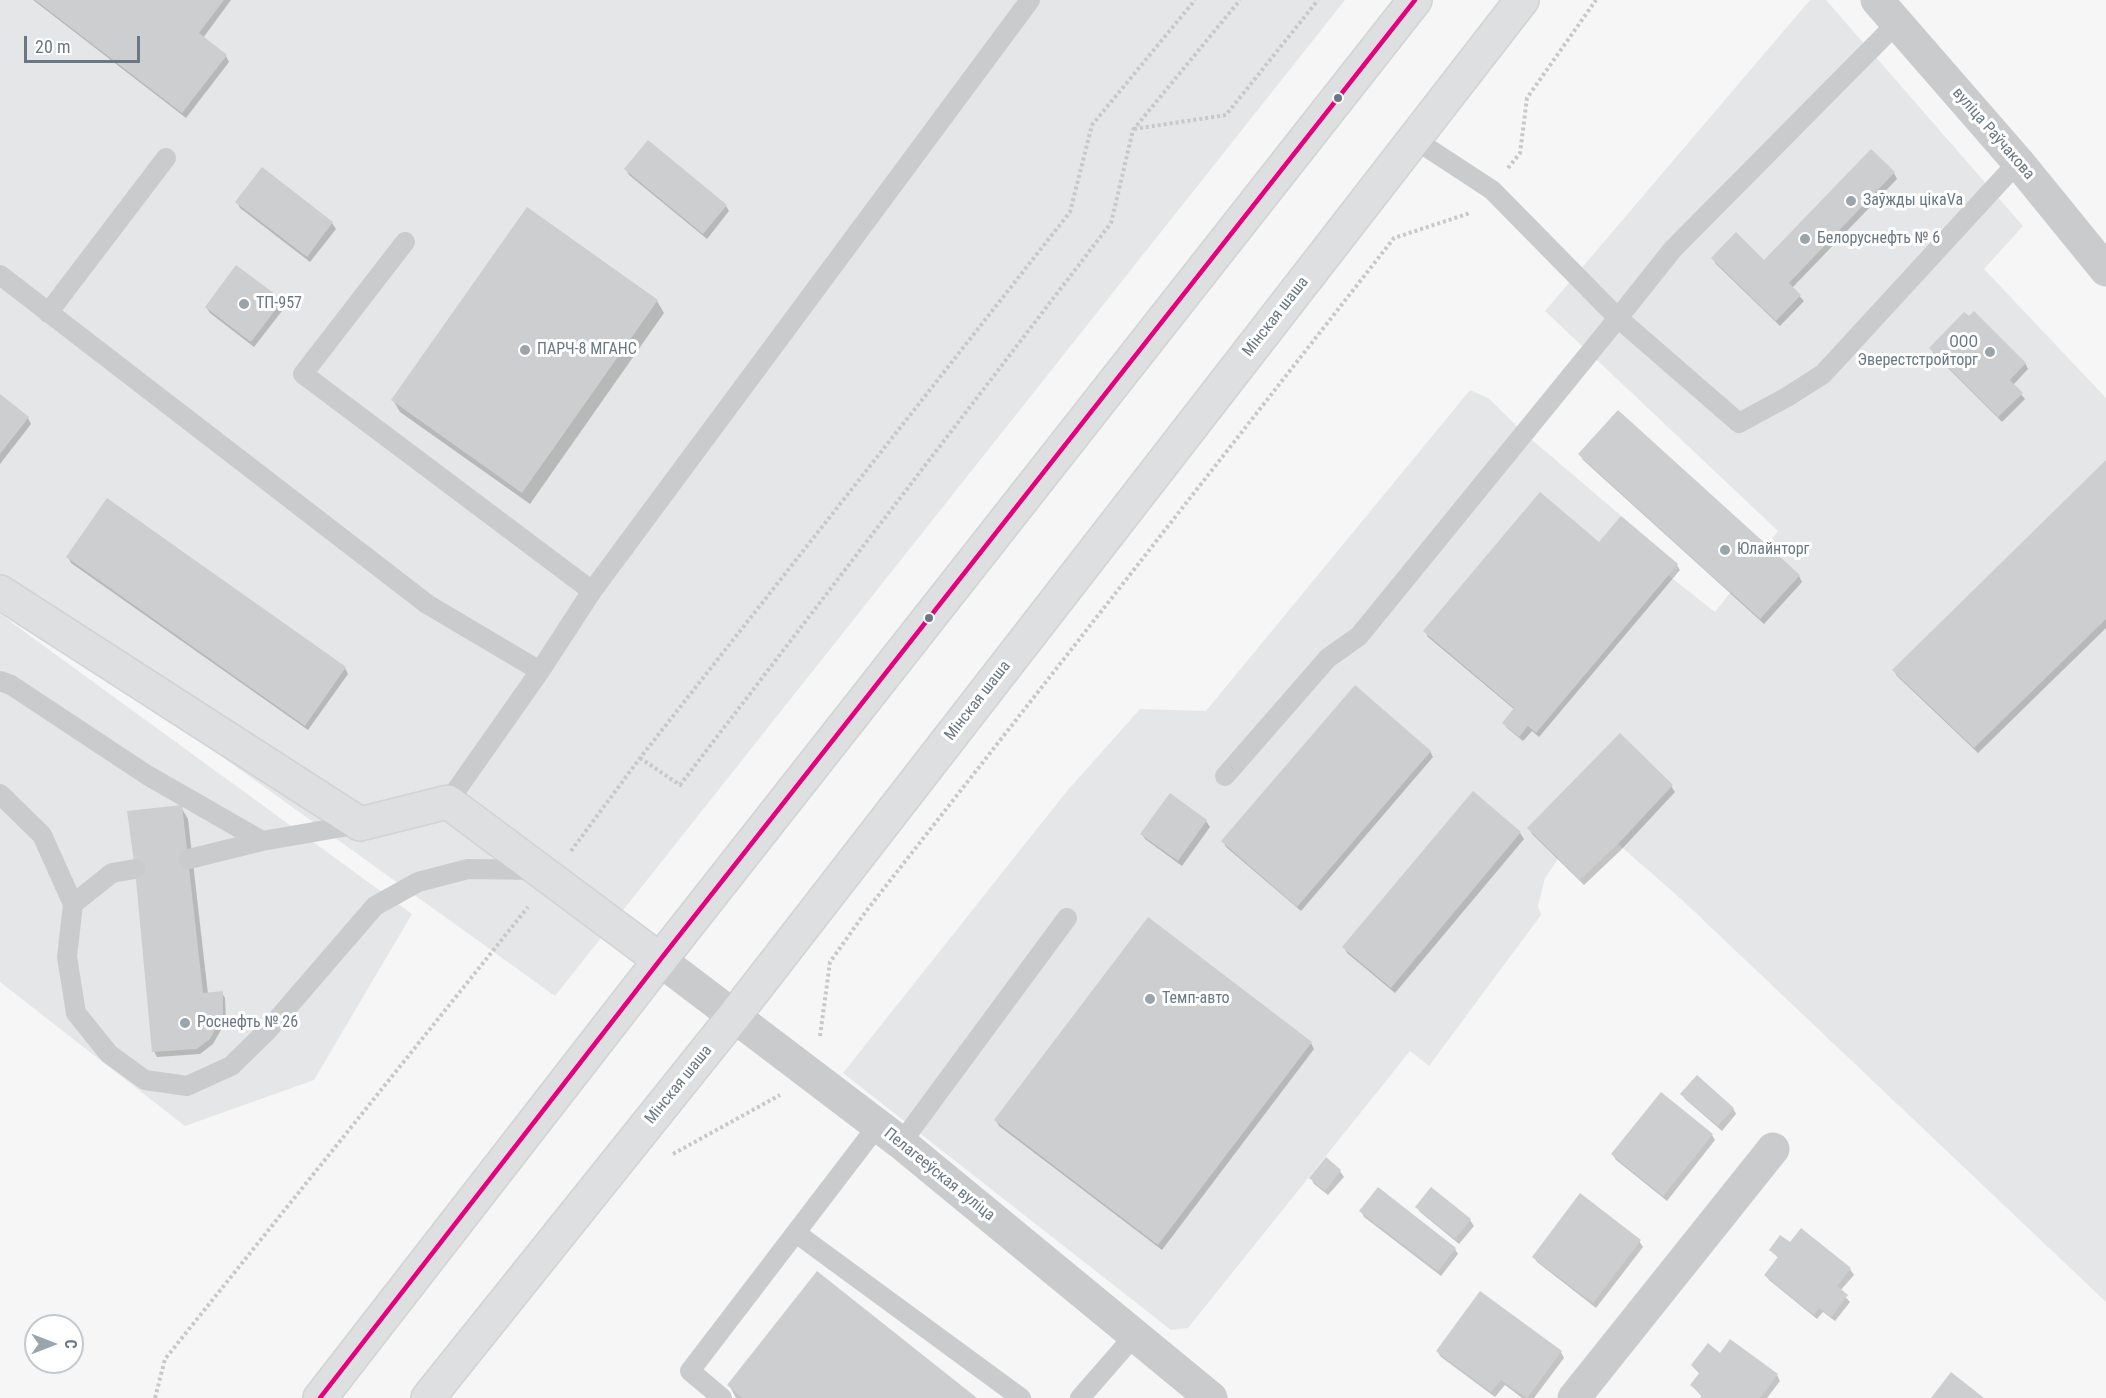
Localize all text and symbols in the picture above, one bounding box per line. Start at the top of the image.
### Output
scale bar [27,24,142,62]
text: 20 m [35,36,70,57]
street label: вуліца Раўчакова [1948,84,2038,184]
unlabelled marker [1332,92,1344,104]
place label: Заўжды цікаVа [1863,191,1963,211]
marker: Заўжды цікаVа [1844,194,1858,208]
place label: Белоруснефть № 6 [1817,229,1940,249]
marker: Белоруснефть № 6 [1798,232,1812,246]
street label: Мінская шаша [1239,273,1313,361]
place label: ТП-957 [256,294,302,314]
marker: ТП-957 [237,297,251,311]
place label: ООО Эверестстройторг [1857,333,1978,371]
place label: ПАРЧ-8 МГАНС [537,340,637,360]
marker: ПАРЧ-8 МГАНС [518,343,532,357]
marker: ООО Эверестстройторг [1983,345,1997,359]
place label: Юлайнторг [1737,540,1810,560]
marker: Юлайнторг [1718,543,1732,557]
unlabelled marker [923,612,935,624]
street label: Мінская шаша [941,657,1015,745]
place label: Темп-авто [1162,989,1230,1009]
marker: Темп-авто [1143,992,1157,1006]
place label: Роснефть № 26 [197,1013,298,1033]
marker: Роснефть № 26 [178,1016,192,1030]
street label: Мінская шаша [641,1042,717,1128]
street label: Пелагееўская вуліца [880,1124,998,1226]
north arrow [24,1314,84,1374]
text: С [61,1339,80,1349]

